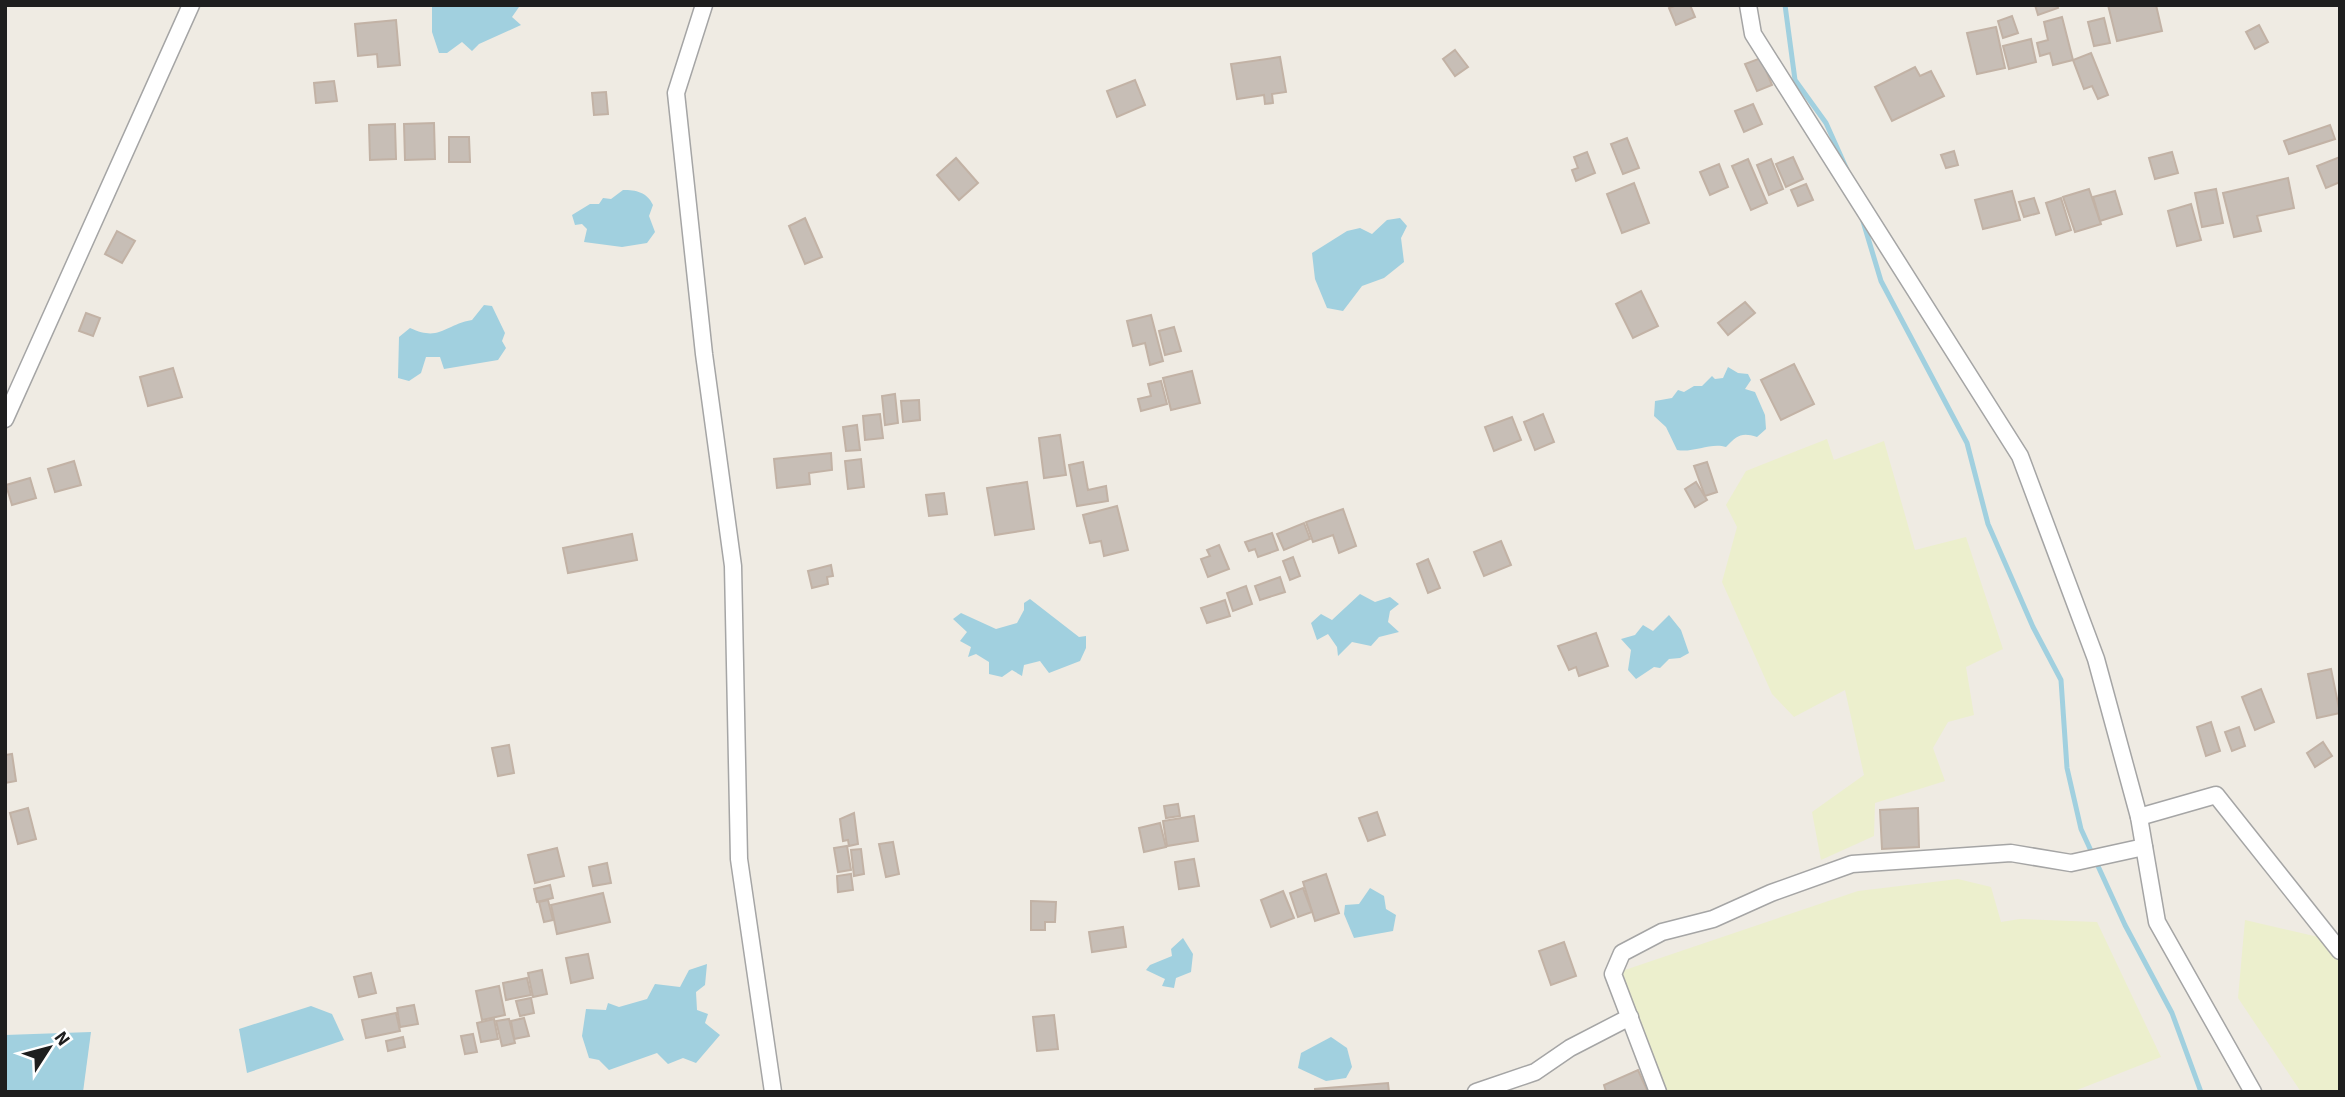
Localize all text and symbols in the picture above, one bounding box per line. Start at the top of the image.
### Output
north arrow [14,1013,84,1083]
text: N [47,1026,76,1052]

